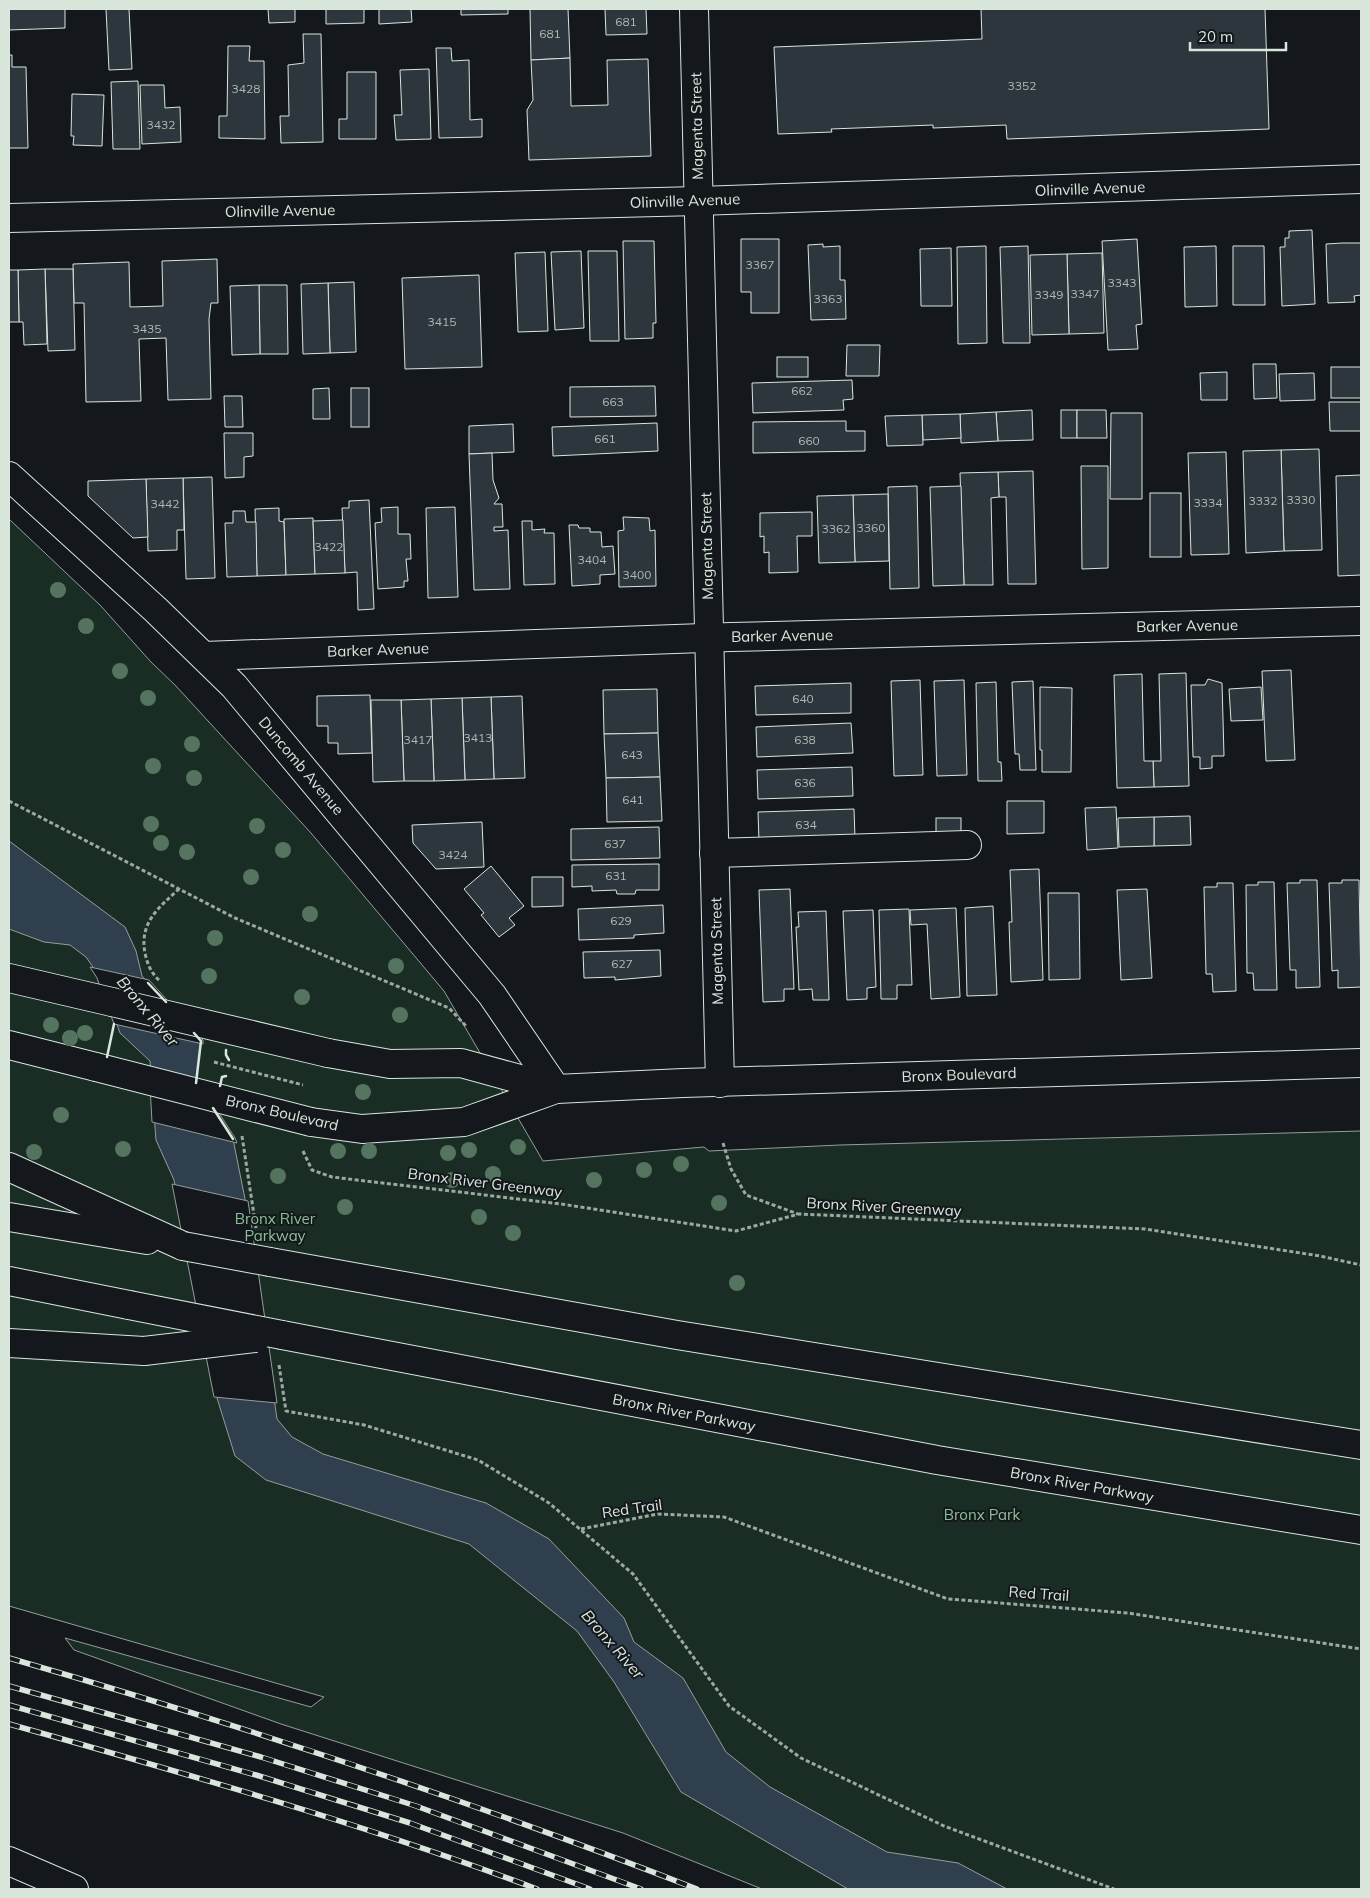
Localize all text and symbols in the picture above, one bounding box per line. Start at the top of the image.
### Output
house number: 681 [615,14,637,29]
scale bar [1190,20,1286,52]
house number: 681 [539,26,561,41]
text: 20 m [1198,27,1233,46]
street label: Magenta Street [686,72,707,180]
house number: 3352 [1008,78,1036,93]
house number: 3428 [232,81,260,96]
house number: 3432 [147,117,175,132]
street label: Olinville Avenue [1034,177,1145,200]
street label: Olinville Avenue [629,189,740,212]
street label: Olinville Avenue [225,200,335,221]
house number: 3367 [746,257,774,272]
house number: 3343 [1108,275,1136,290]
house number: 3347 [1071,286,1099,301]
house number: 3349 [1035,287,1063,302]
house number: 3363 [814,291,842,306]
house number: 3415 [428,314,456,329]
house number: 3435 [133,321,161,336]
house number: 662 [791,383,813,398]
house number: 663 [602,394,624,409]
house number: 661 [594,431,616,446]
house number: 660 [798,433,820,448]
street label: Magenta Street [696,492,717,600]
house number: 3330 [1287,492,1315,507]
house number: 3332 [1249,493,1277,508]
house number: 3334 [1194,495,1222,510]
house number: 3442 [151,496,179,511]
house number: 3360 [857,520,885,535]
house number: 3362 [822,521,850,536]
house number: 3422 [315,539,343,554]
house number: 3404 [578,552,606,567]
house number: 3400 [623,567,651,582]
street label: Barker Avenue [1136,615,1238,636]
street label: Barker Avenue [731,625,833,646]
street label: Barker Avenue [327,638,429,661]
house number: 640 [792,691,814,706]
street label: Duncomb Avenue [255,713,348,819]
house number: 3413 [464,730,492,745]
house number: 3417 [404,732,432,747]
house number: 638 [794,732,816,747]
house number: 643 [621,747,643,762]
house number: 636 [794,775,816,790]
house number: 641 [622,792,644,807]
house number: 634 [795,817,817,832]
house number: 637 [604,836,626,851]
house number: 3424 [439,847,467,862]
house number: 631 [605,868,627,883]
street label: Magenta Street [706,897,727,1005]
house number: 629 [610,913,632,928]
house number: 627 [611,956,633,971]
water label: Bronx River [113,972,184,1051]
street label: Bronx Boulevard [901,1063,1017,1086]
street label: Bronx Boulevard [224,1090,340,1135]
street label: Bronx River Greenway [407,1164,563,1201]
street label: Bronx River Greenway [806,1193,962,1220]
park label: Bronx River Parkway [235,1209,316,1245]
street label: Bronx River Parkway [611,1389,757,1436]
street label: Bronx River Parkway [1009,1463,1155,1506]
street label: Red Trail [601,1495,663,1522]
park label: Bronx Park [944,1505,1020,1524]
street label: Red Trail [1008,1582,1070,1605]
water label: Bronx River [577,1605,649,1684]

